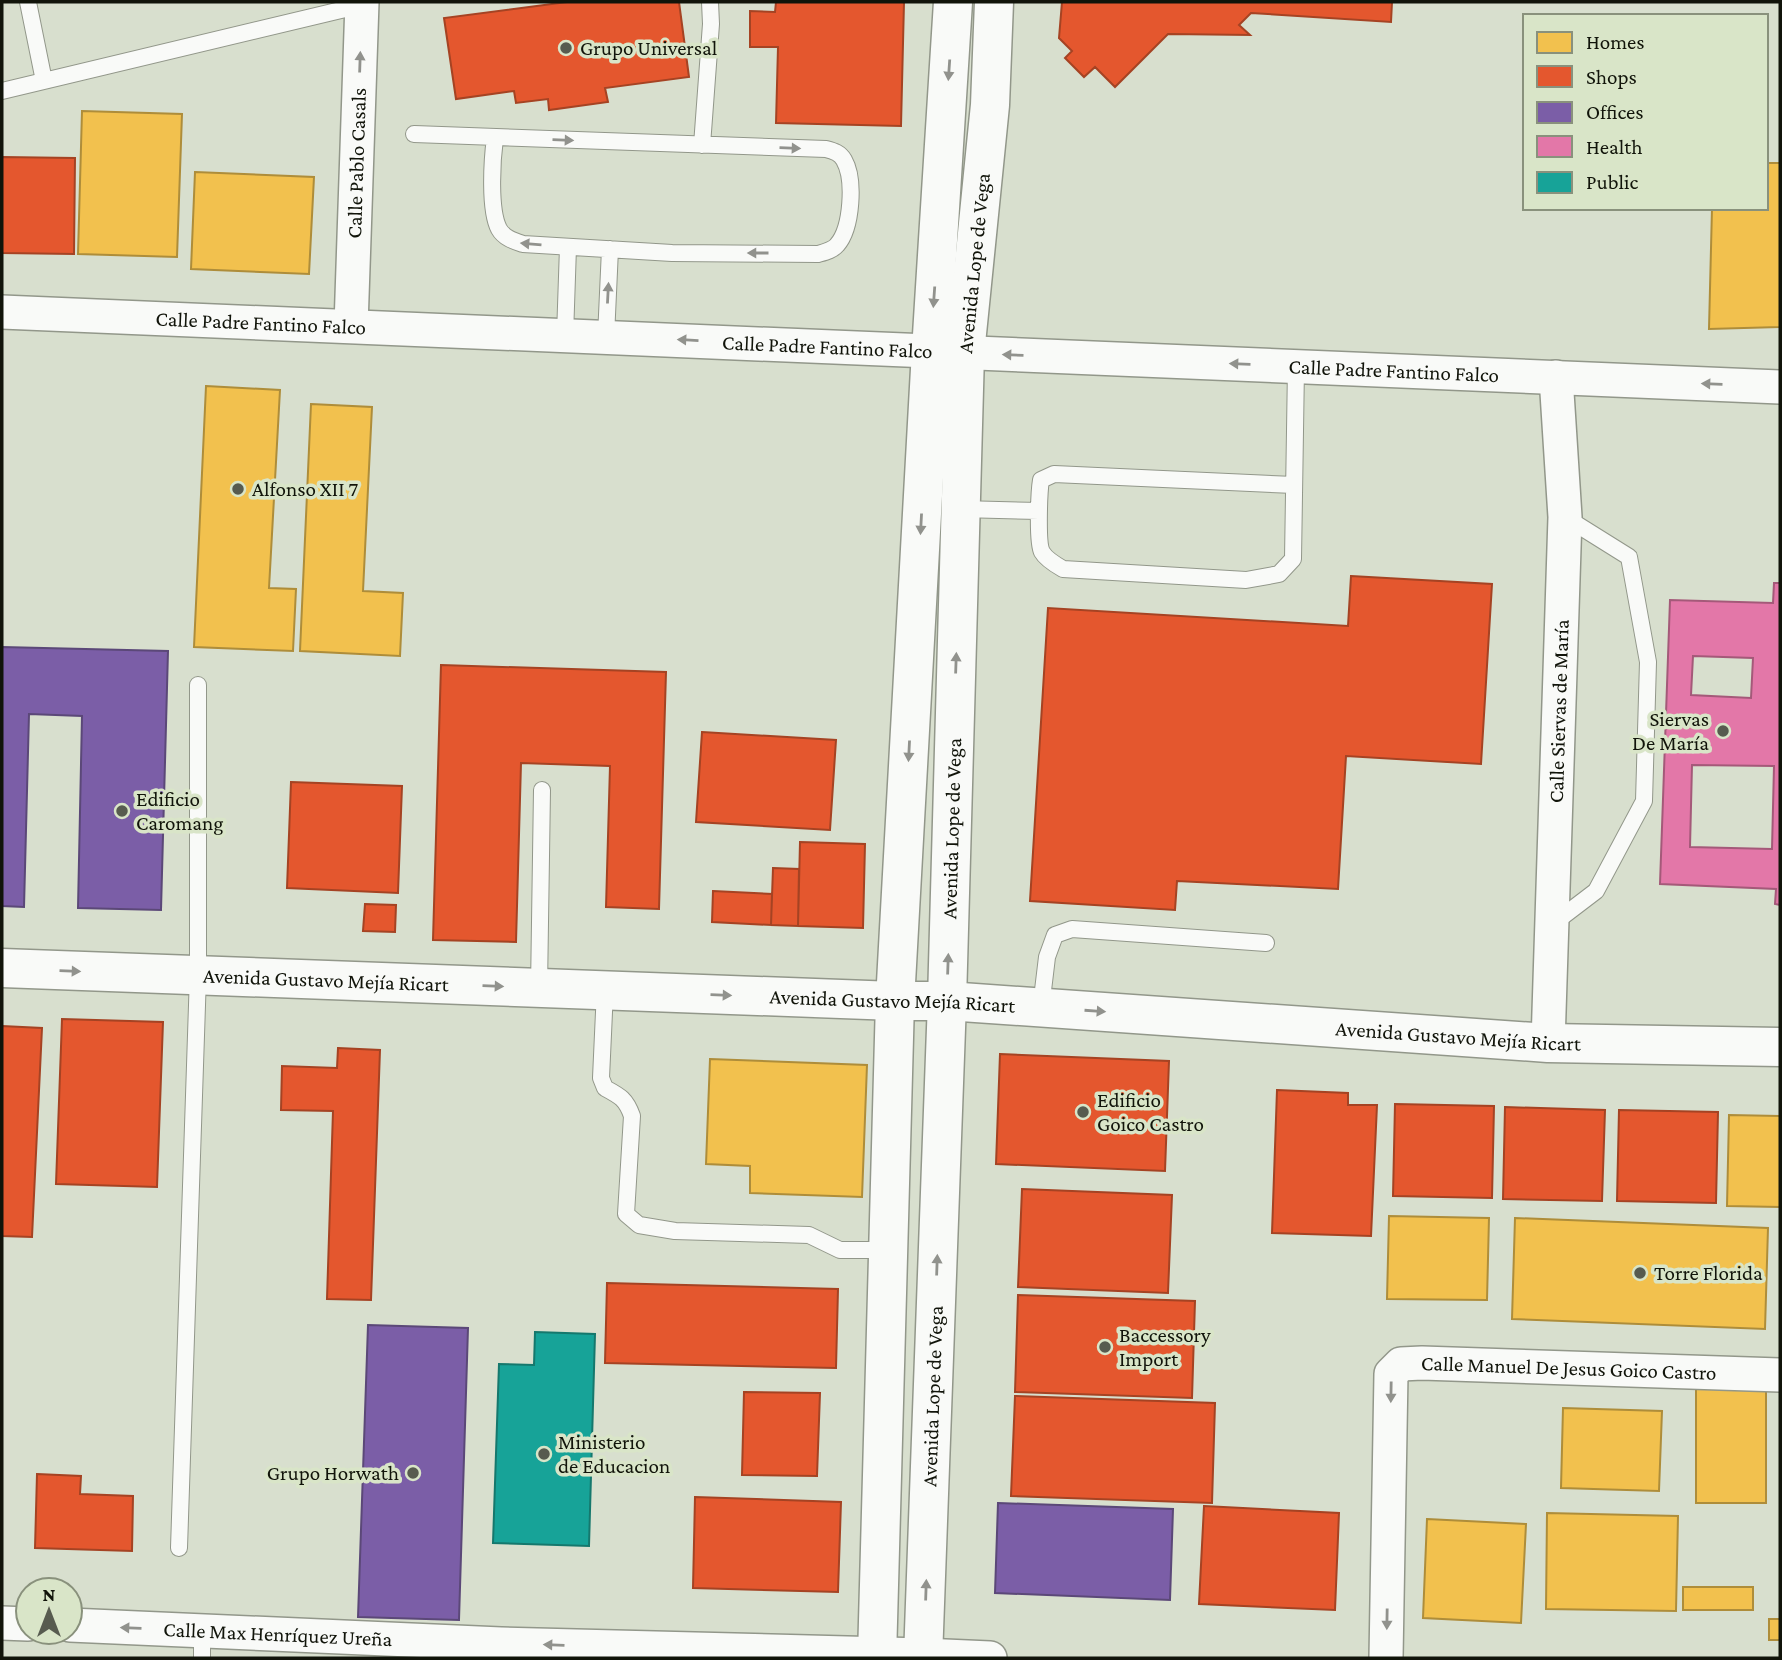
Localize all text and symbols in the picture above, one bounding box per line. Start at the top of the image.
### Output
legend [1523,14,1768,210]
text: Homes [1586,30,1645,54]
place label: Grupo Universal [580,36,717,60]
marker: Grupo Universal [558,40,574,56]
one-way arrow [355,51,366,73]
one-way arrow [943,59,954,81]
text: Shops [1586,65,1637,89]
street label: Calle Pablo Casals [342,87,371,239]
text: Offices [1586,100,1644,124]
one-way arrow [552,135,574,146]
text: Health [1586,135,1642,159]
one-way arrow [779,142,801,153]
text: Public [1586,170,1638,194]
street label: Avenida Lope de Vega [953,172,995,354]
one-way arrow [520,238,542,249]
one-way arrow [747,247,769,259]
one-way arrow [603,281,614,303]
one-way arrow [929,286,940,308]
street label: Calle Padre Fantino Falco [155,306,367,339]
street label: Calle Padre Fantino Falco [722,330,933,363]
one-way arrow [676,335,698,346]
one-way arrow [1001,349,1023,360]
street label: Calle Padre Fantino Falco [1288,354,1500,387]
one-way arrow [1229,359,1251,370]
one-way arrow [1701,378,1723,389]
place label: Alfonso XII 7 [252,477,358,501]
marker: Alfonso XII 7 [230,481,246,497]
one-way arrow [916,513,927,535]
street label: Calle Siervas de María [1544,619,1574,803]
one-way arrow [950,652,962,674]
place label: Siervas De María [1632,707,1709,755]
marker: Siervas De María [1715,723,1731,739]
street label: Avenida Lope de Vega [937,737,966,919]
one-way arrow [903,740,914,762]
place label: Edificio Caromang [136,787,223,835]
marker: Edificio Caromang [114,803,130,819]
one-way arrow [942,953,953,975]
street label: Avenida Gustavo Mejía Ricart [203,963,450,997]
one-way arrow [59,965,81,976]
one-way arrow [482,981,504,992]
street label: Avenida Gustavo Mejía Ricart [769,984,1017,1018]
one-way arrow [710,989,732,1000]
one-way arrow [1084,1006,1106,1017]
street label: Avenida Gustavo Mejía Ricart [1335,1016,1582,1056]
place label: Edificio Goico Castro [1097,1088,1204,1136]
marker: Edificio Goico Castro [1075,1104,1091,1120]
one-way arrow [932,1254,943,1276]
place label: Torre Florida [1654,1261,1763,1285]
marker: Torre Florida [1632,1265,1648,1281]
street label: Avenida Lope de Vega [917,1305,948,1487]
place label: Baccessory Import [1119,1323,1211,1371]
marker: Baccessory Import [1097,1339,1113,1355]
street label: Calle Manuel De Jesus Goico Castro [1421,1351,1717,1385]
one-way arrow [1385,1381,1396,1403]
place label: Ministerio de Educacion [558,1430,670,1478]
marker: Ministerio de Educacion [536,1446,552,1462]
place label: Grupo Horwath [267,1461,399,1485]
marker: Grupo Horwath [405,1465,421,1481]
north arrow [14,1576,84,1646]
one-way arrow [920,1579,931,1601]
text: N [43,1584,56,1605]
one-way arrow [1381,1609,1393,1631]
street label: Calle Max Henríquez Ureña [163,1617,393,1651]
one-way arrow [120,1623,142,1634]
one-way arrow [543,1640,565,1651]

